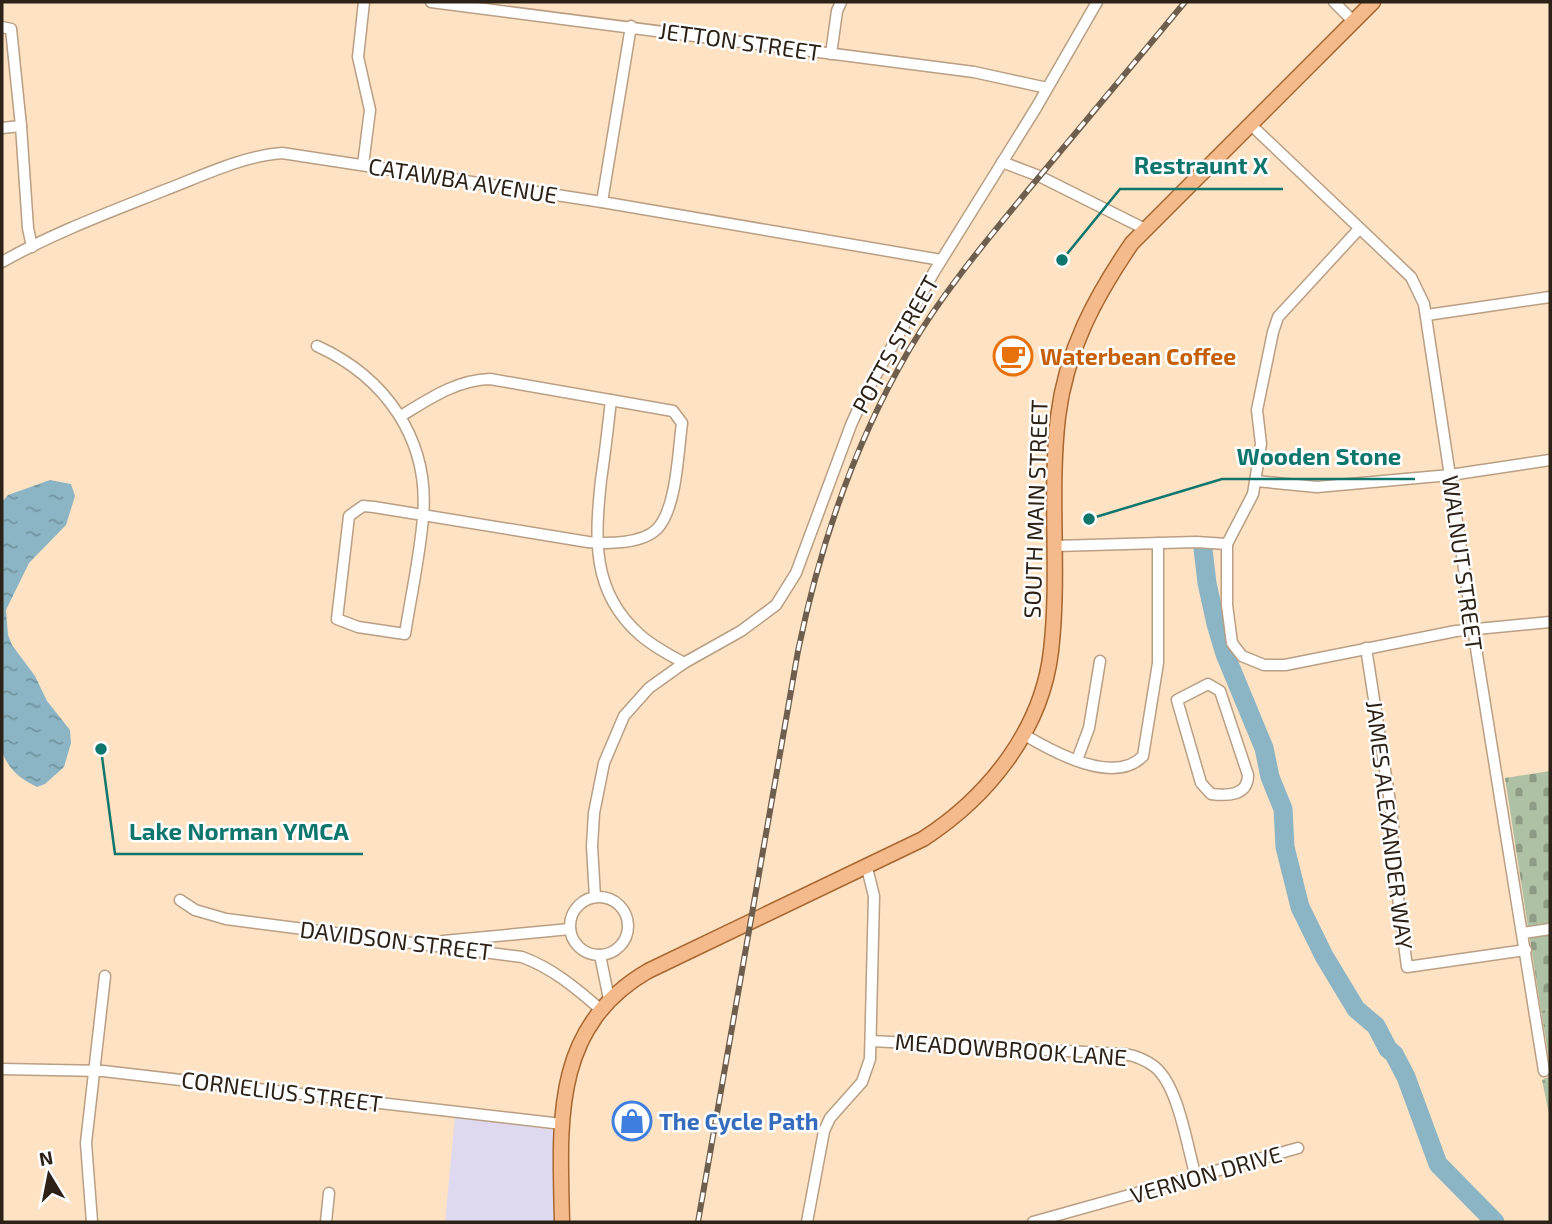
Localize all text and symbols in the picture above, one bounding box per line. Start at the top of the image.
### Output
street label: JETTON STREET [657,16,823,66]
callout: Restraunt X [1120,144,1283,189]
text: Restraunt X [1134,150,1269,179]
street label: CATAWBA AVENUE [366,151,560,209]
street label: POTTS STREET [846,270,944,418]
cafe icon: Waterbean Coffee [992,335,1034,377]
place label: Waterbean Coffee [1040,342,1236,370]
street label: SOUTH MAIN STREET [1017,399,1053,619]
callout: Wooden Stone [1222,434,1415,479]
text: Wooden Stone [1237,441,1401,470]
street label: WALNUT STREET [1437,474,1489,652]
street label: JAMES ALEXANDER WAY [1361,699,1419,951]
callout: Lake Norman YMCA [115,809,363,854]
text: Lake Norman YMCA [129,816,349,845]
street label: DAVIDSON STREET [298,914,494,966]
street label: MEADOWBROOK LANE [894,1027,1128,1071]
street label: CORNELIUS STREET [180,1065,384,1117]
shop icon: The Cycle Path [611,1100,653,1142]
place label: The Cycle Path [659,1107,819,1135]
street label: VERNON DRIVE [1127,1139,1285,1209]
north arrow [14,1140,84,1210]
text: N [37,1145,55,1170]

